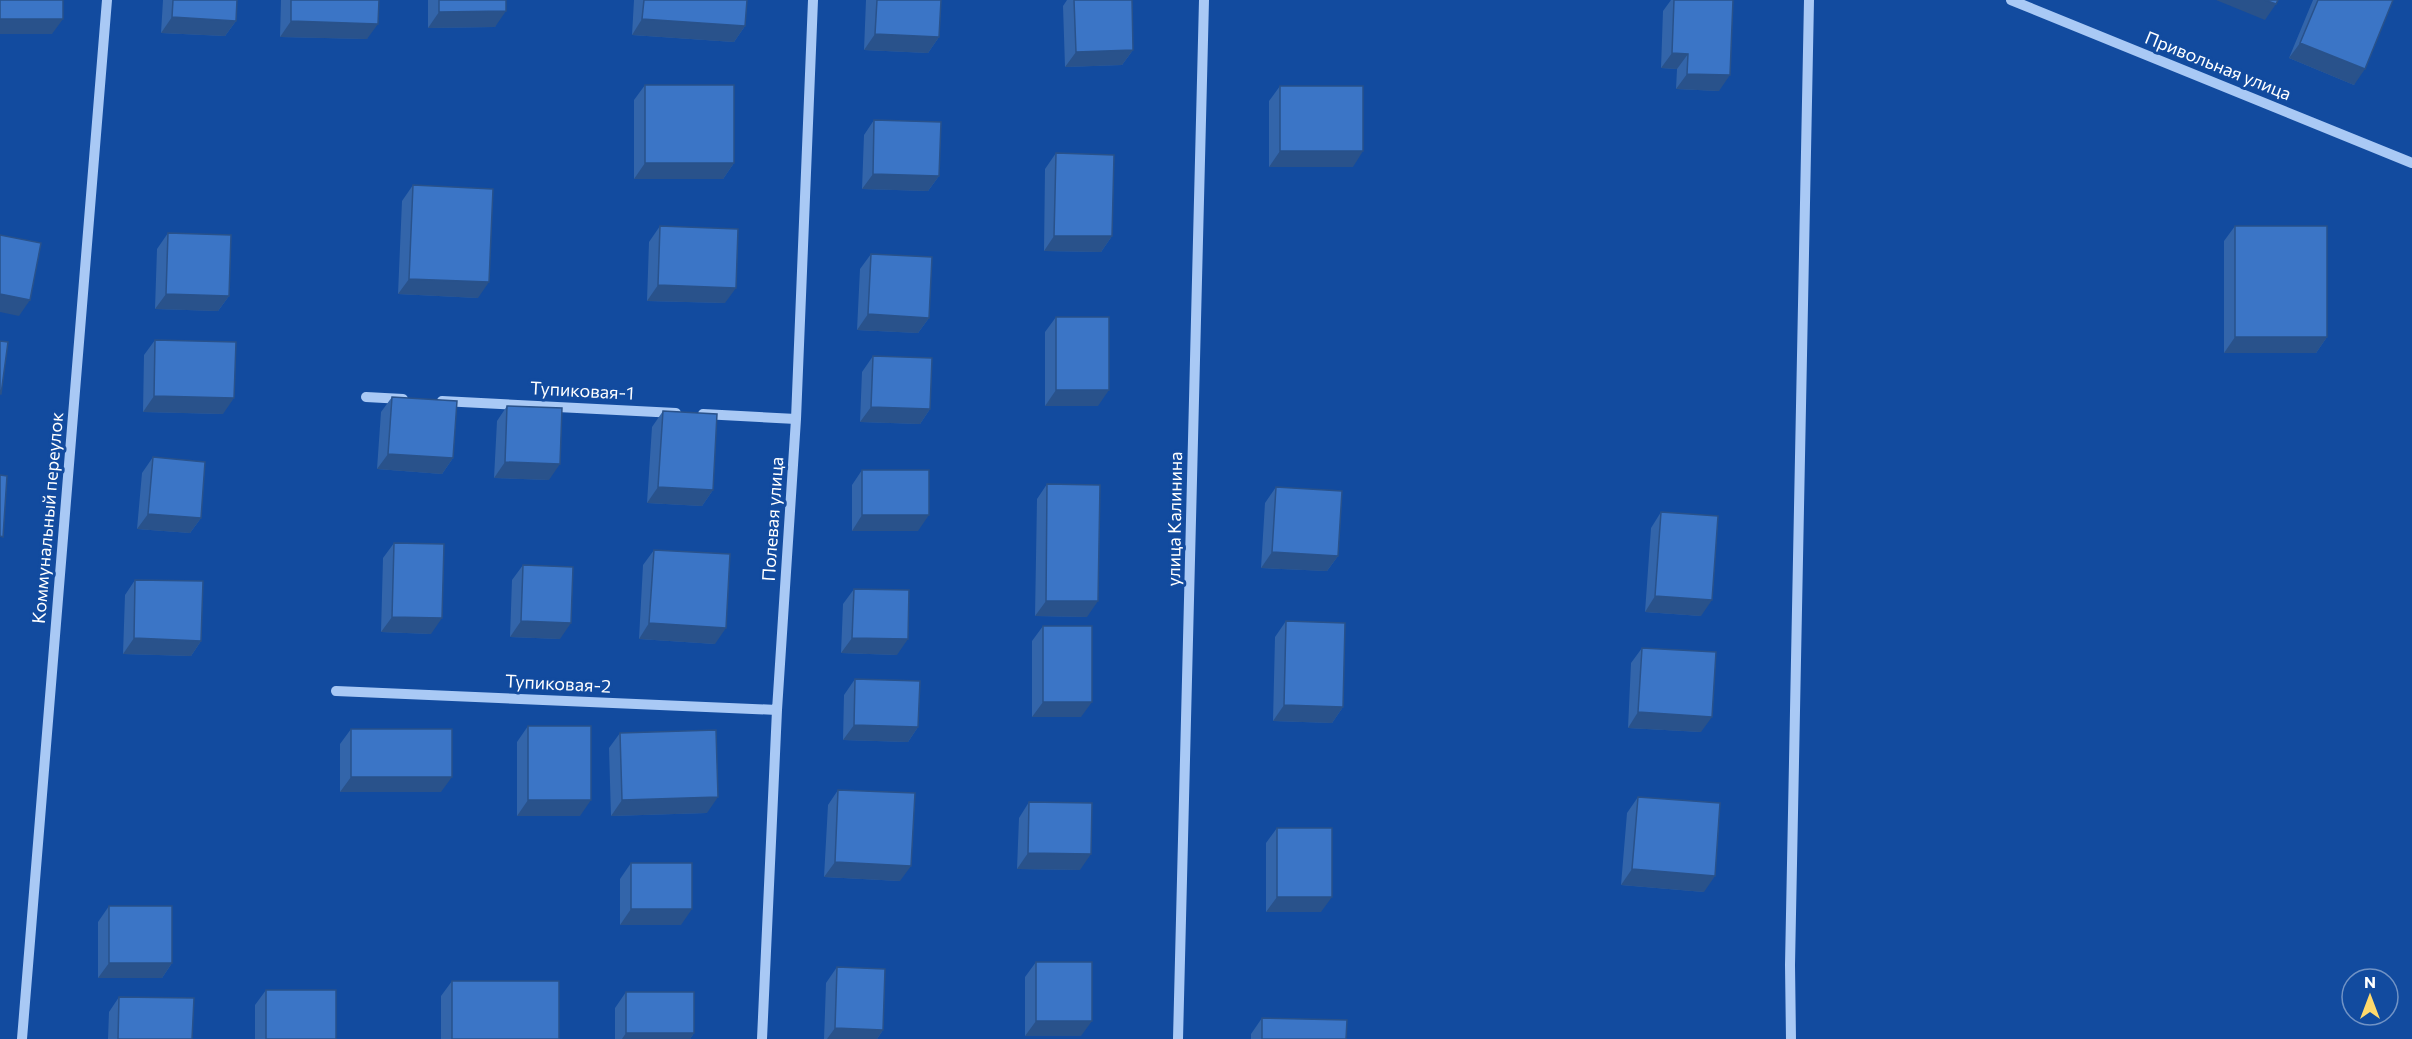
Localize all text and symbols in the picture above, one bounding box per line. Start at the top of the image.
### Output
street label: Привольная улица [2142,26,2295,104]
street label: Тупиковая-1 [530,376,635,404]
street label: Коммунальный переулок [27,411,67,625]
street label: улица Калинина [1162,451,1186,587]
street label: Полевая улица [757,456,787,582]
street label: Тупиковая-2 [504,669,612,697]
north arrow [2340,967,2400,1027]
text: N [2364,972,2376,991]

